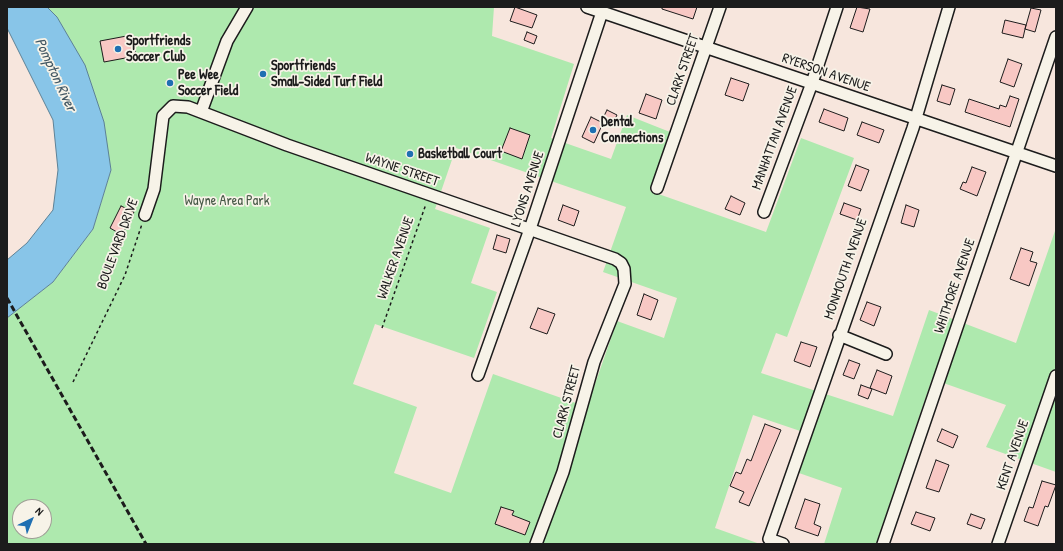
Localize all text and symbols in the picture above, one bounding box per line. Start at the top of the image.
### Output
street label: CLARK STREET [663,32,703,108]
place label: Sportfriends Soccer Club [126,33,191,66]
water label: Pompton River [30,35,80,115]
marker: Sportfriends Soccer Club [113,44,123,54]
street label: RYERSON AVENUE [780,50,872,96]
place label: Sportfriends Small-Sided Turf Field [271,58,382,90]
place label: Pee Wee Soccer Field [178,67,238,100]
marker: Sportfriends Small-Sided Turf Field [258,69,268,79]
marker: Pee Wee Soccer Field [165,78,175,88]
street label: MANHATTAN AVENUE [748,84,802,192]
place label: Dental Connections [601,114,663,146]
marker: Dental Connections [588,125,598,135]
place label: Basketball Court [418,146,502,162]
marker: Basketball Court [405,149,415,159]
street label: LYONS AVENUE [508,149,548,229]
street label: WAYNE STREET [363,150,441,190]
park label: Wayne Area Park [184,193,270,209]
street label: BOULEVARD DRIVE [94,196,142,292]
street label: WALKER AVENUE [374,215,418,301]
street label: MONMOUTH AVENUE [821,216,871,322]
street label: WHITMORE AVENUE [931,236,979,336]
street label: CLARK STREET [549,364,585,440]
street label: KENT AVENUE [993,418,1033,492]
north arrow [12,499,52,539]
text: N [33,504,46,518]

